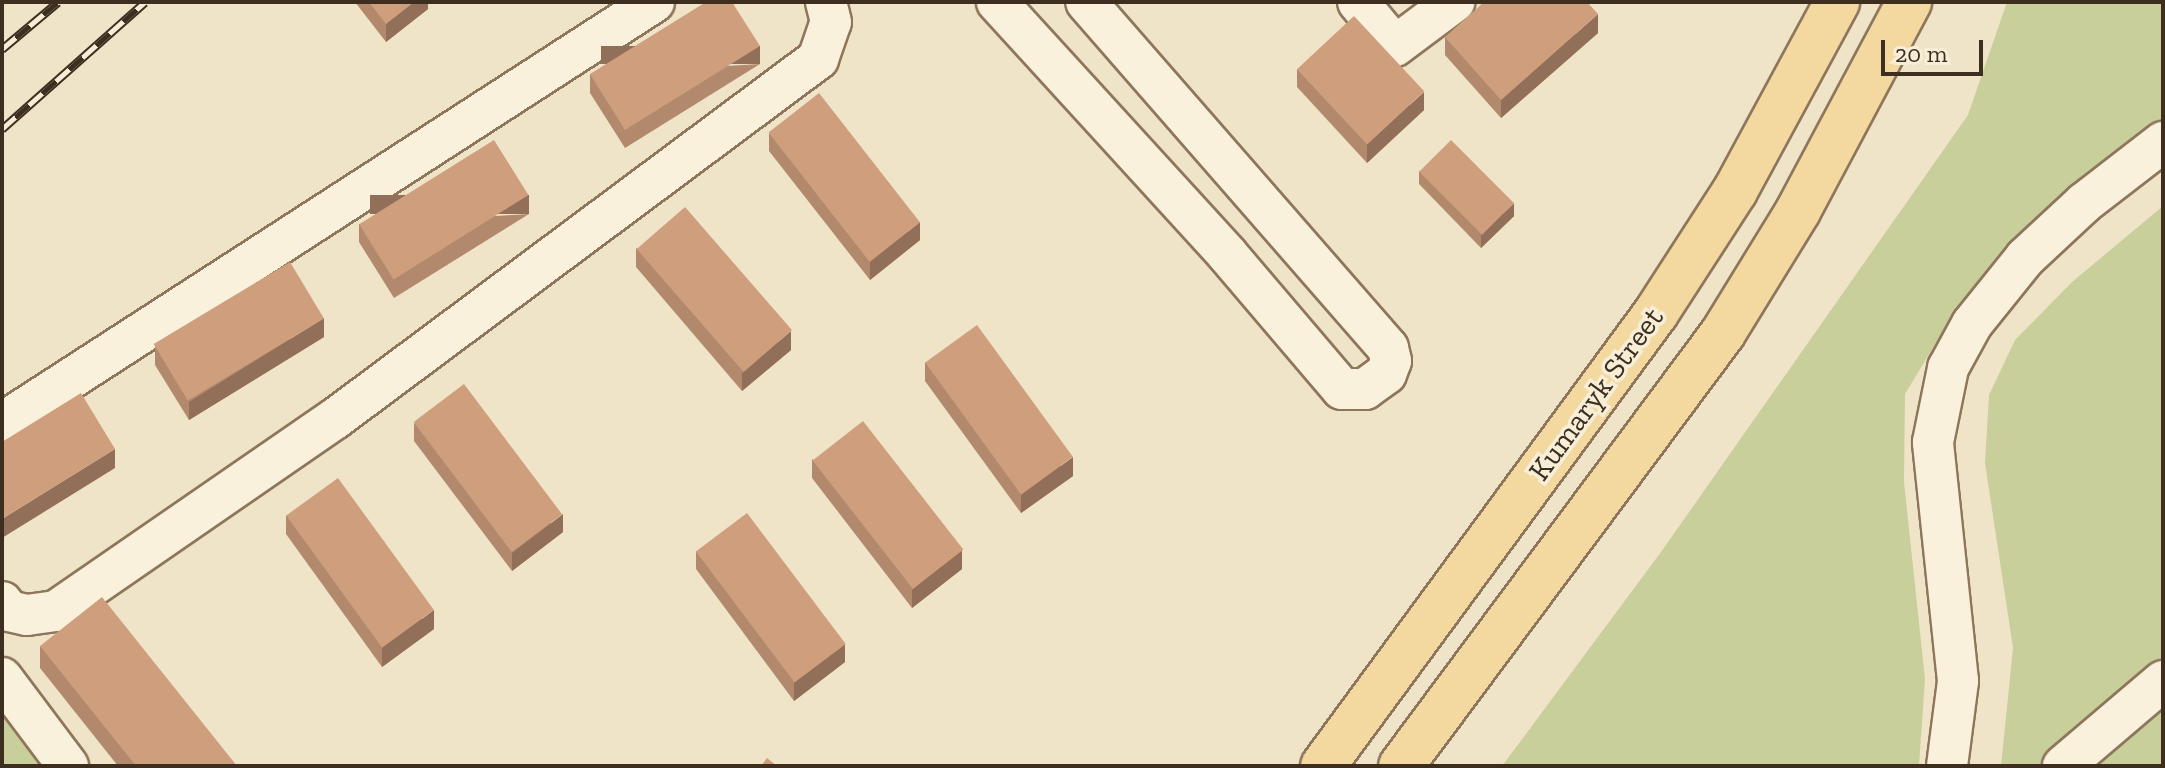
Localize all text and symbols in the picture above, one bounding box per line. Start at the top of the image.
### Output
scale bar [1885,24,1987,74]
text: 20 m [1895,39,1947,68]
street label: Kumaryk Street [1521,300,1671,488]

